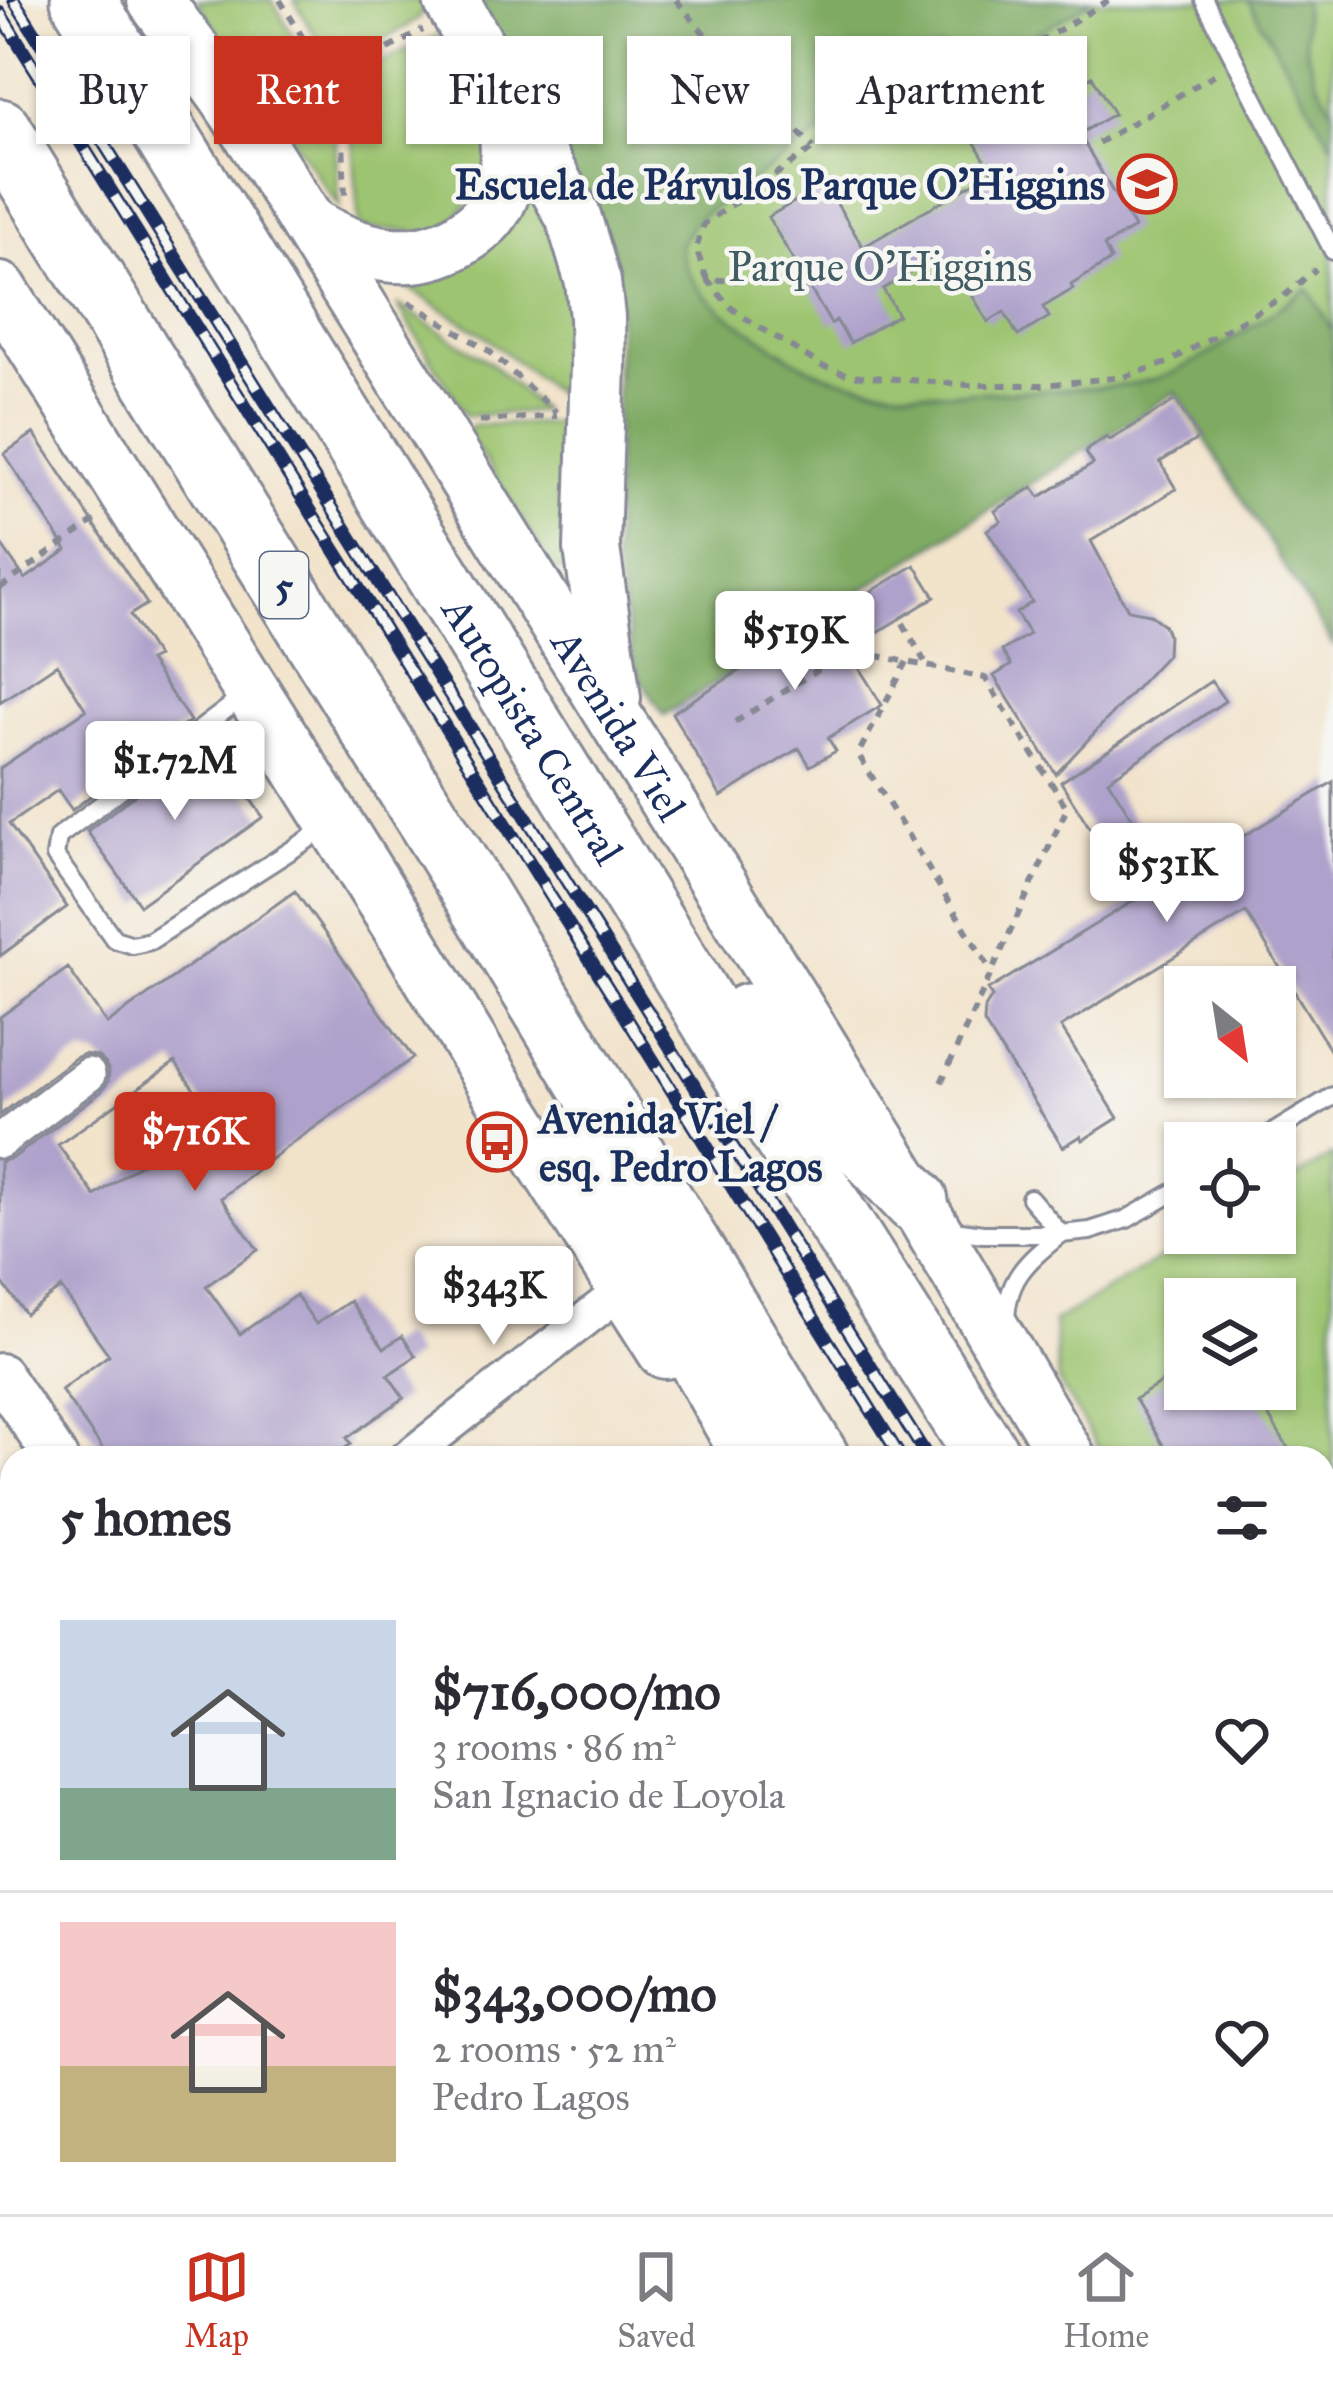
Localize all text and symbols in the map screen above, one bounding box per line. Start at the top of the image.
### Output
chip: Buy [36,36,190,144]
chip: Rent [214,36,382,144]
chip: Filters [406,36,603,144]
chip: New [627,36,791,144]
chip: Apartment [815,36,1087,144]
school or university icon: Escuela de Párvulos Parque O’Higgins [1116,153,1178,215]
place label: Escuela de Párvulos Parque O’Higgins [455,159,1105,211]
park label: Parque O'Higgins [728,241,1032,293]
road number: 5 [260,552,308,618]
street label: Autopista Central [430,586,635,875]
pin: $519K [711,591,879,693]
text: $519K [742,606,848,654]
street label: Avenida Viel [539,618,698,831]
pin: $1.72M [77,721,273,823]
text: $1.72M [113,736,237,784]
pin: $531K [1083,823,1251,925]
text: $531K [1117,838,1217,886]
north arrow [1164,966,1296,1098]
map controls [1164,966,1296,1410]
pin: $716K [111,1092,279,1194]
place label: Avenida Viel / esq. Pedro Lagos [536,1093,823,1193]
text: $716K [141,1107,249,1155]
bus stop icon: Avenida Viel / esq. Pedro Lagos [466,1111,528,1173]
button: locate [1164,1122,1296,1254]
pin: $343K [410,1246,578,1348]
text: $343K [442,1261,546,1309]
button: layers [1164,1278,1296,1410]
icon: filters [1209,1485,1275,1551]
text: 5 homes [60,1487,231,1549]
text: $716,000/mo [432,1661,721,1723]
icon: home [156,1668,300,1812]
icon: heart [1209,1707,1275,1773]
text: 3 rooms · 86 m² [432,1723,676,1771]
text: San Ignacio de Loyola [432,1771,785,1819]
text: $343,000/mo [432,1963,717,2025]
icon: home [156,1970,300,2114]
icon: heart [1209,2009,1275,2075]
text: 2 rooms · 52 m² [432,2025,676,2073]
text: Pedro Lagos [432,2073,630,2121]
tab: Map [184,2244,250,2356]
tab: Saved [617,2244,696,2356]
tab: Home [1063,2244,1149,2356]

